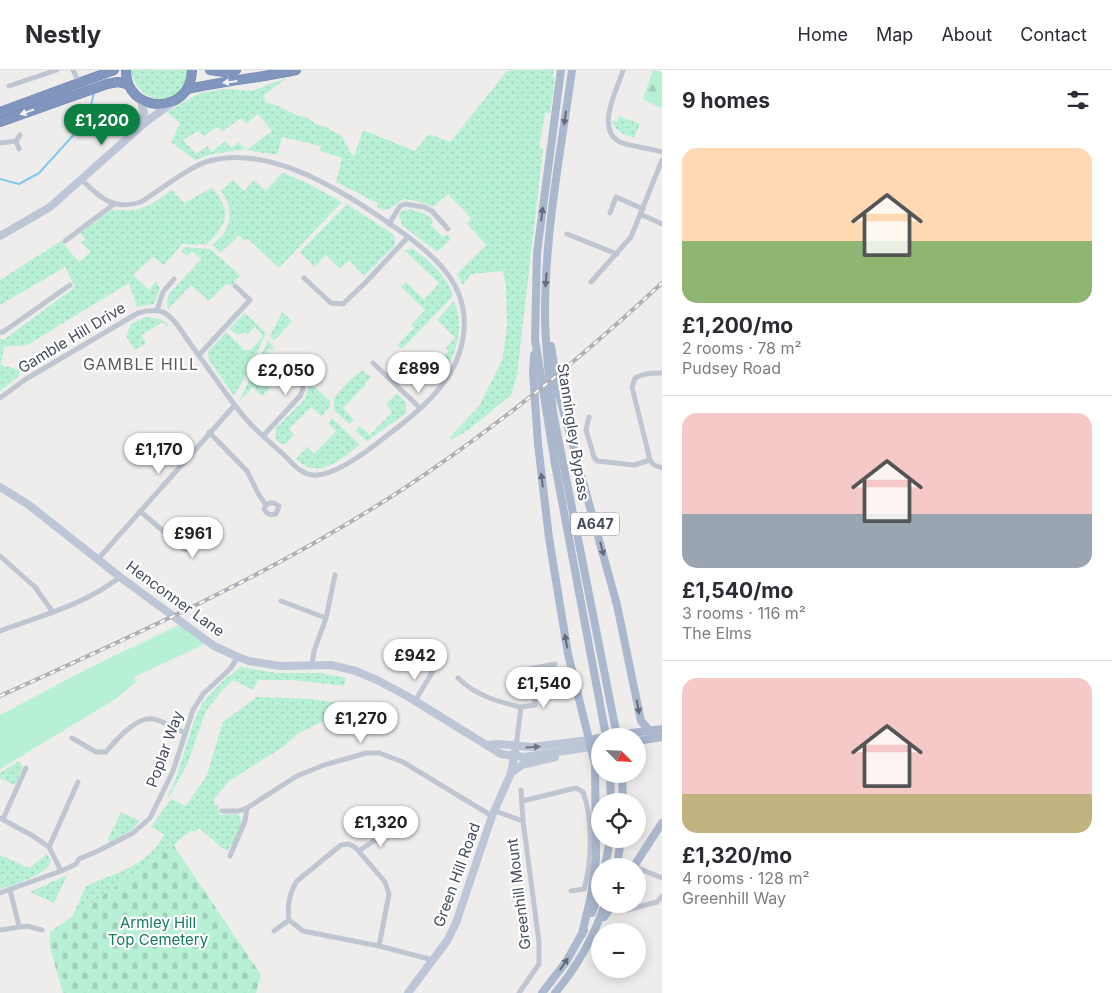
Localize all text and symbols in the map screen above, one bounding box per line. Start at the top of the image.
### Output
text: Nestly [25,20,101,49]
text: Home [798,24,848,45]
text: Map [876,24,913,45]
text: About [941,24,992,45]
text: Contact [1020,24,1087,45]
one-way arrow [222,78,238,86]
icon: filters [1064,86,1092,114]
text: 9 homes [682,88,770,113]
pin: £1,200 [61,104,143,146]
one-way arrow [19,109,34,117]
text: £1,200 [75,110,129,130]
one-way arrow [561,111,569,127]
icon: home [842,180,932,270]
one-way arrow [538,206,546,222]
one-way arrow [542,272,550,288]
street label: Gamble Hill Drive [15,298,129,377]
text: £1,200/mo [682,313,793,338]
text: 2 rooms · 78 m² [682,338,802,358]
pin: £899 [389,352,449,394]
district label: GAMBLE HILL [83,354,199,374]
pin: £2,050 [245,354,327,396]
text: £899 [398,358,440,378]
text: Pudsey Road [682,358,781,378]
text: £2,050 [258,360,314,380]
street label: Stanningley Bypass [553,362,594,502]
pin: £1,170 [118,432,200,475]
text: £1,170 [135,439,183,459]
icon: home [842,446,932,536]
one-way arrow [538,472,546,488]
road number: A647 [571,512,619,536]
pin: £961 [163,516,223,559]
text: £961 [174,523,212,543]
one-way arrow [598,541,606,556]
street label: Henconner Lane [122,556,228,641]
text: £1,540/mo [682,578,793,603]
text: 3 rooms · 116 m² [682,603,806,623]
text: The Elms [682,623,752,643]
one-way arrow [562,633,570,649]
pin: £942 [385,638,445,681]
text: £942 [394,645,436,665]
pin: £1,540 [503,666,585,709]
text: £1,540 [517,673,571,693]
one-way arrow [634,699,642,715]
pin: £1,270 [320,702,402,744]
street label: Poplar Way [142,707,187,790]
text: £1,270 [335,708,387,728]
icon: home [842,711,932,801]
north arrow [591,728,646,782]
map controls [591,728,646,978]
one-way arrow [525,742,541,750]
button: locate [591,793,646,848]
pin: £1,320 [340,806,422,848]
text: £1,320 [354,812,408,832]
street label: Green Hill Road [429,820,484,930]
street label: Greenhill Mount [502,837,535,951]
text: £1,320/mo [682,843,792,868]
button: + [591,858,646,913]
text: 4 rooms · 128 m² [682,868,810,888]
text: Greenhill Way [682,888,786,908]
park label: Armley Hill Top Cemetery [108,913,209,949]
button: − [591,923,646,978]
one-way arrow [559,958,569,971]

